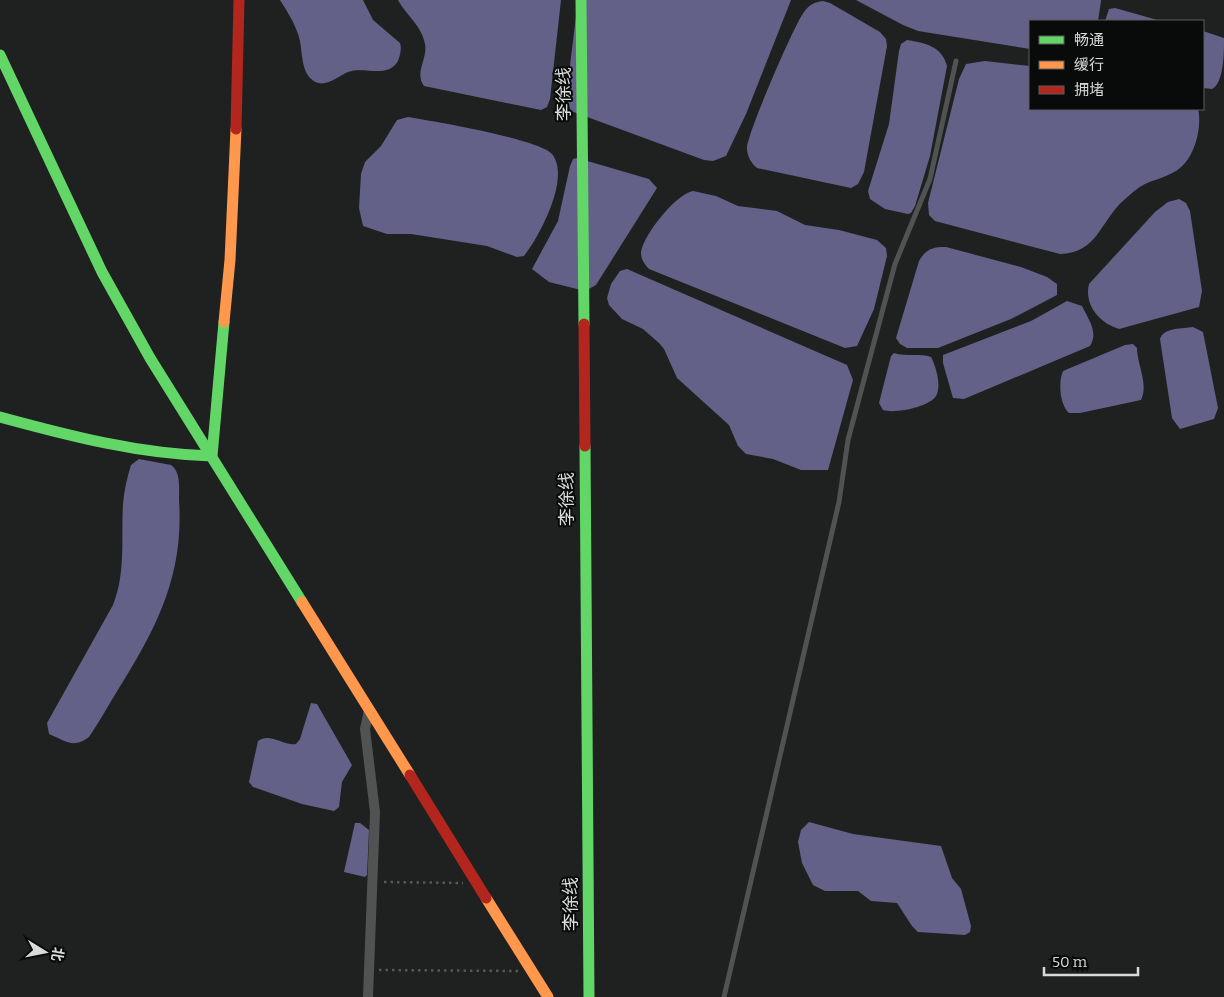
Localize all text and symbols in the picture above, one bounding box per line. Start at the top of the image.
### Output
legend [1029,20,1204,110]
text: 畅通 [1074,31,1104,49]
text: 缓行 [1074,56,1104,74]
street label: 李徐线 [553,67,575,121]
text: 拥堵 [1074,81,1104,99]
street label: 李徐线 [556,472,578,526]
street label: 李徐线 [560,877,582,931]
north arrow [20,927,70,977]
scale bar [1044,944,1138,976]
text: 北 [48,946,67,963]
text: 50 m [1052,953,1088,971]

